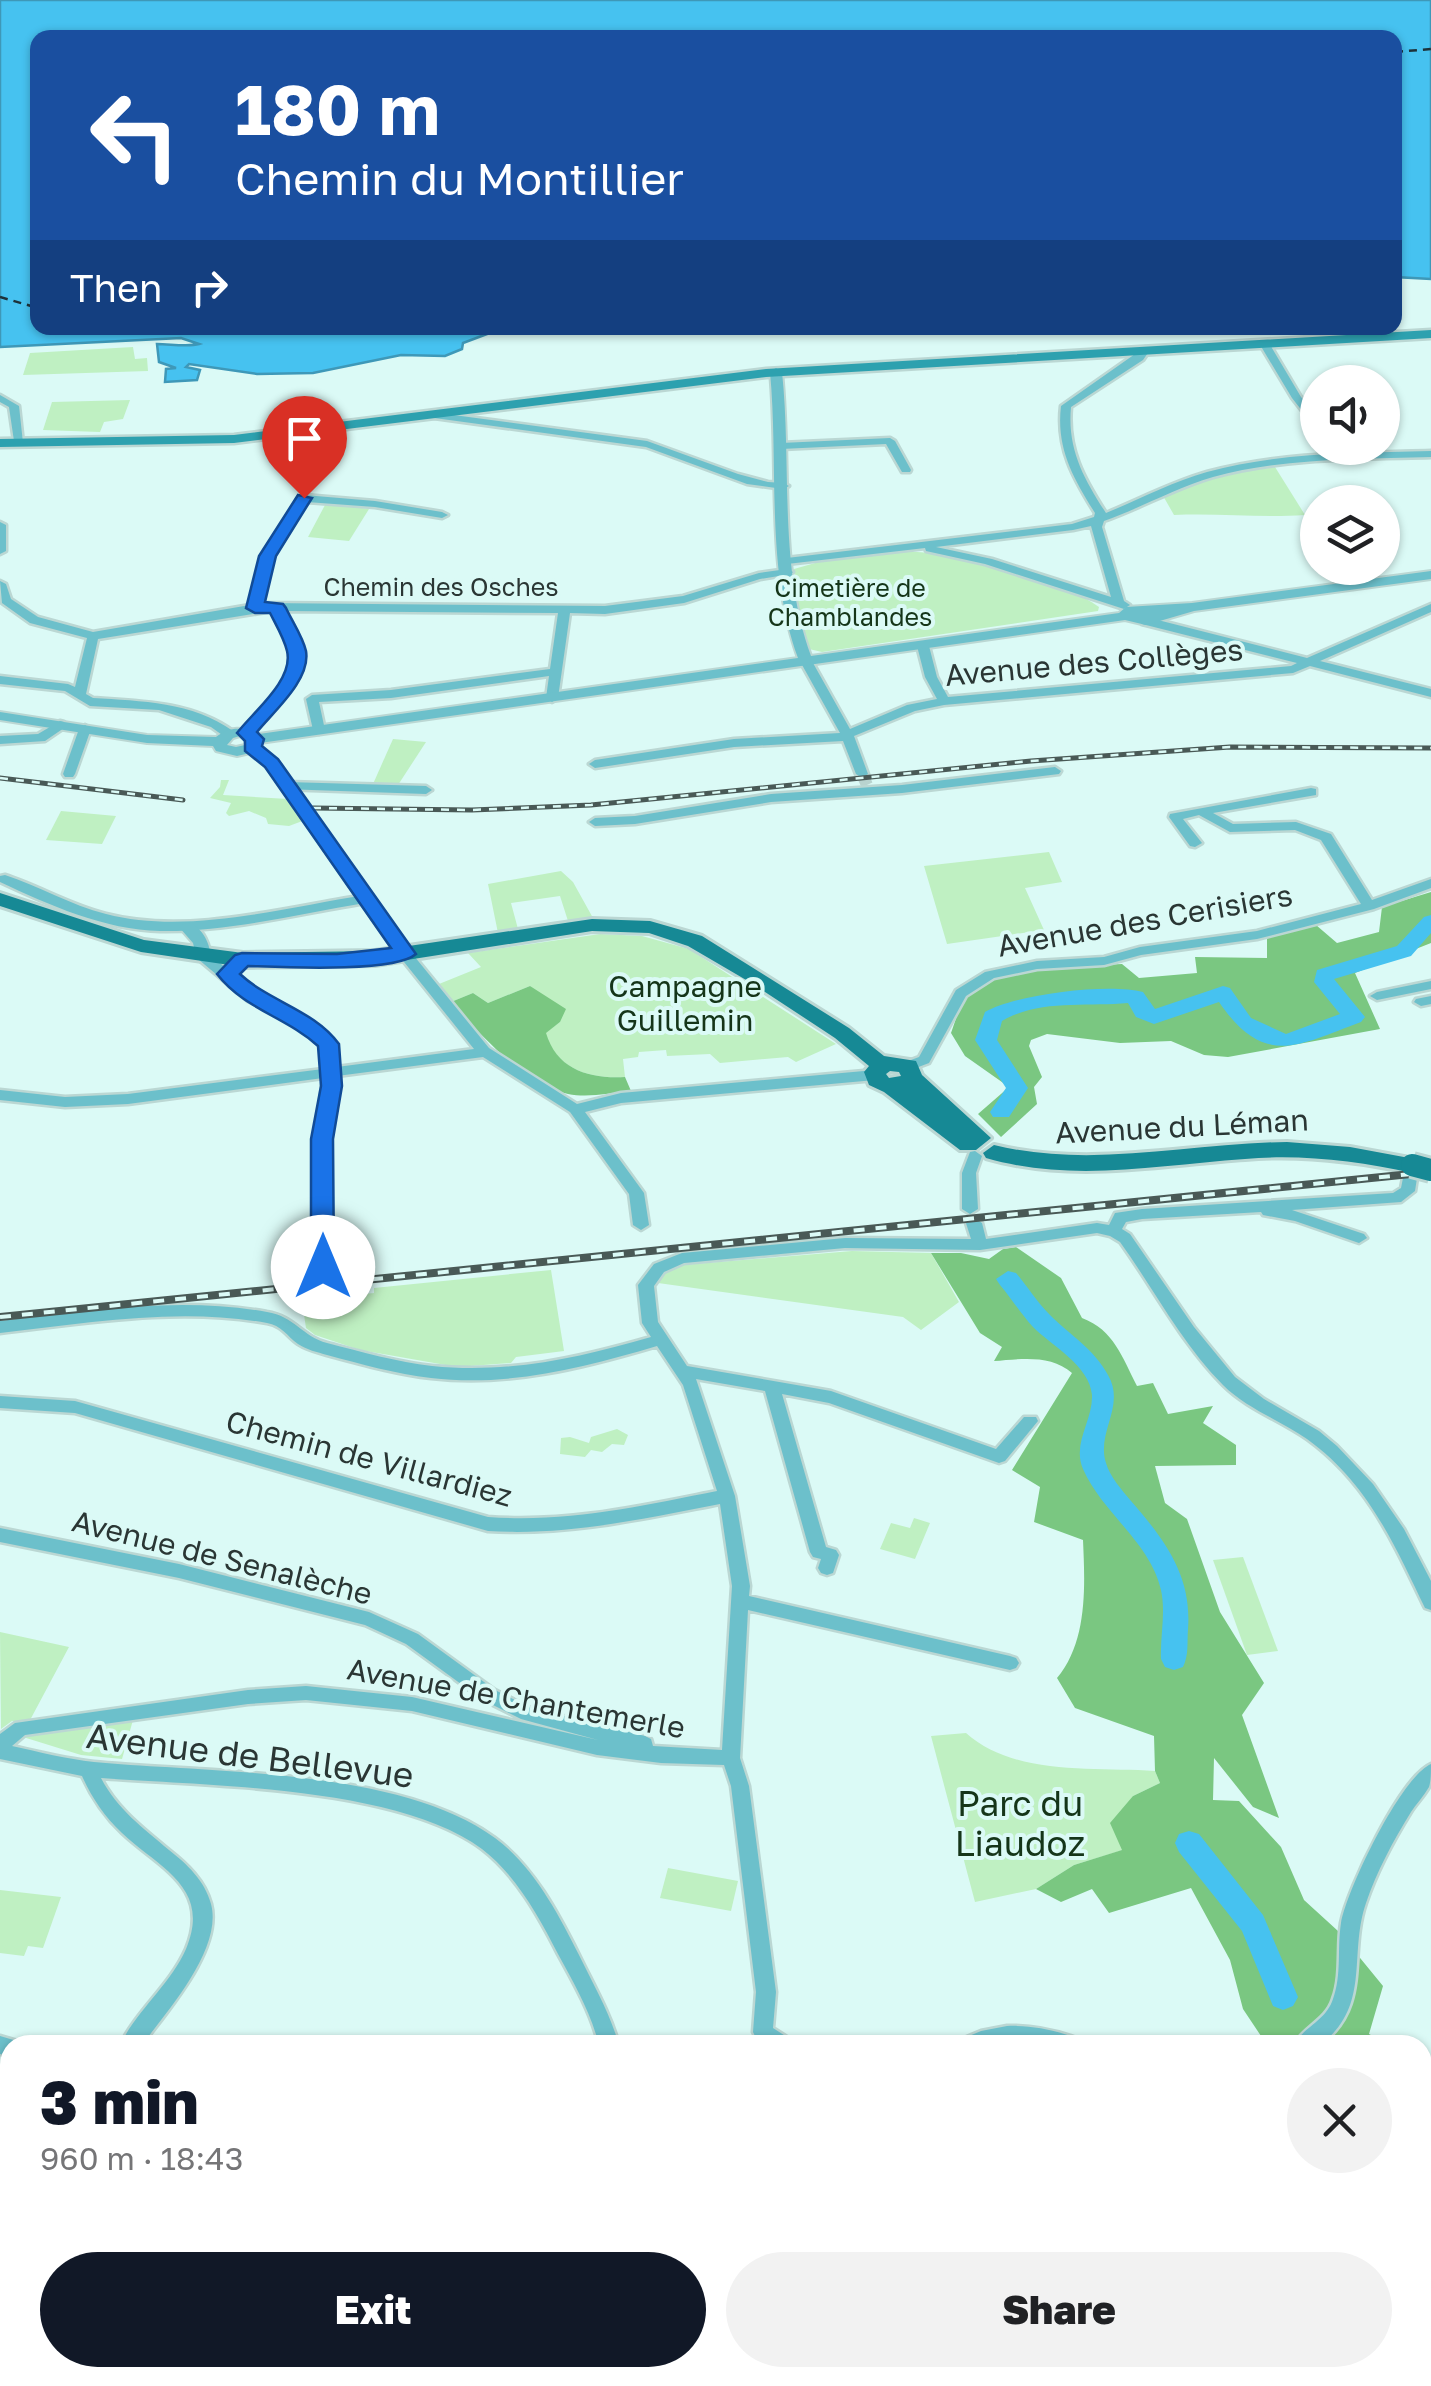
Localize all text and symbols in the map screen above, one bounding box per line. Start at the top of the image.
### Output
text: 180 m [235,66,440,150]
icon: left [70,70,200,200]
text: Chemin du Montillier [235,151,684,205]
icon: right [182,260,237,315]
text: Then [70,265,162,310]
map controls [1300,365,1400,585]
button: sound [1300,365,1400,465]
pin [262,396,347,499]
icon: arrive [277,411,332,466]
button: layers [1300,485,1400,585]
street label: Chemin des Osches [323,571,559,602]
park label: Cimetière de Chamblandes [768,572,932,632]
street label: Avenue des Collèges [943,631,1244,693]
street label: Avenue des Cerisiers [994,876,1295,964]
park label: Campagne Guillemin [608,968,762,1038]
street label: Avenue du Léman [1054,1101,1310,1151]
position arrow [271,1215,375,1319]
street label: Chemin de Villardiez [222,1402,516,1514]
street label: Avenue de Senalèche [69,1502,376,1612]
street label: Avenue de Chantemerle [344,1651,688,1745]
street label: Avenue de Bellevue [84,1714,416,1796]
park label: Parc du Liaudoz [955,1782,1085,1864]
text: 3 min [40,2065,199,2137]
button: close [1287,2068,1392,2173]
text: 960 m · 18:43 [40,2139,243,2177]
button: Exit [40,2252,706,2367]
button: Share [726,2252,1392,2367]

